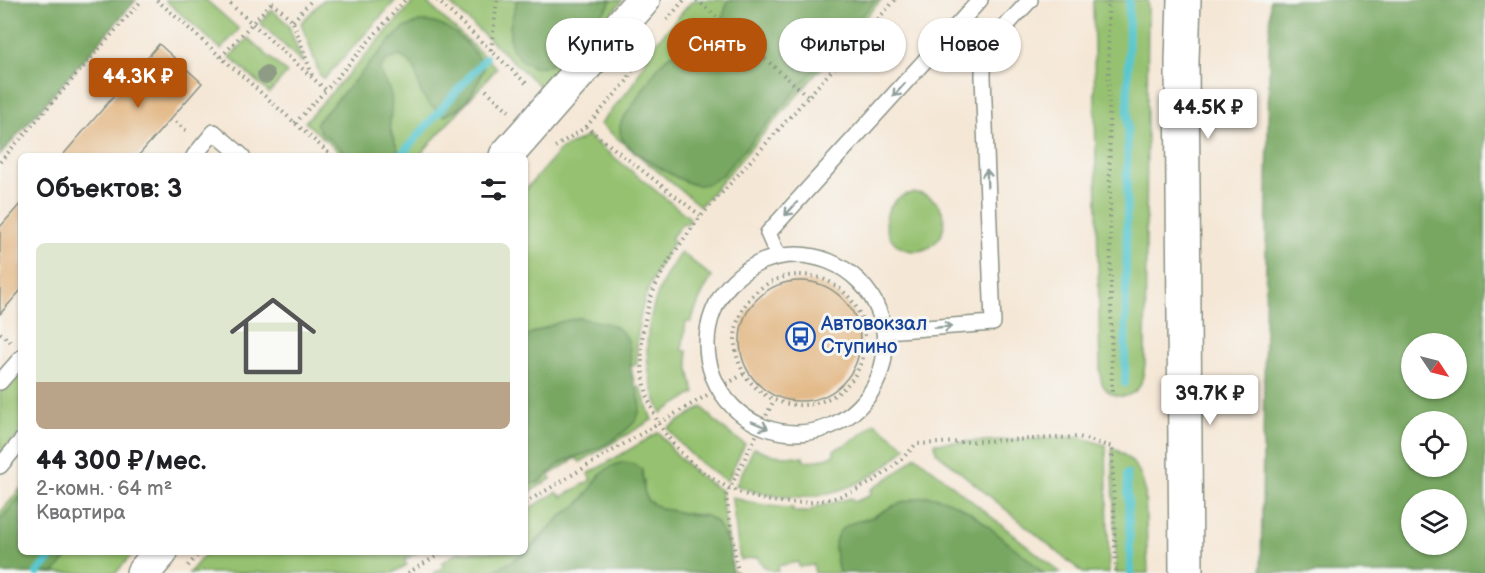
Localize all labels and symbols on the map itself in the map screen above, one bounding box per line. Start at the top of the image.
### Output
pin: 44.3K ₽ [83,58,193,109]
one-way arrow [892,82,906,97]
pin: 44.5K ₽ [1153,89,1263,140]
one-way arrow [981,168,993,188]
one-way arrow [784,201,798,216]
place label: Автовокзал Ступино [820,312,927,359]
bus stop icon: Автовокзал Ступино [784,320,816,352]
one-way arrow [933,321,952,332]
north arrow [1401,333,1467,399]
pin: 39.7K ₽ [1155,375,1265,426]
one-way arrow [751,420,769,431]

